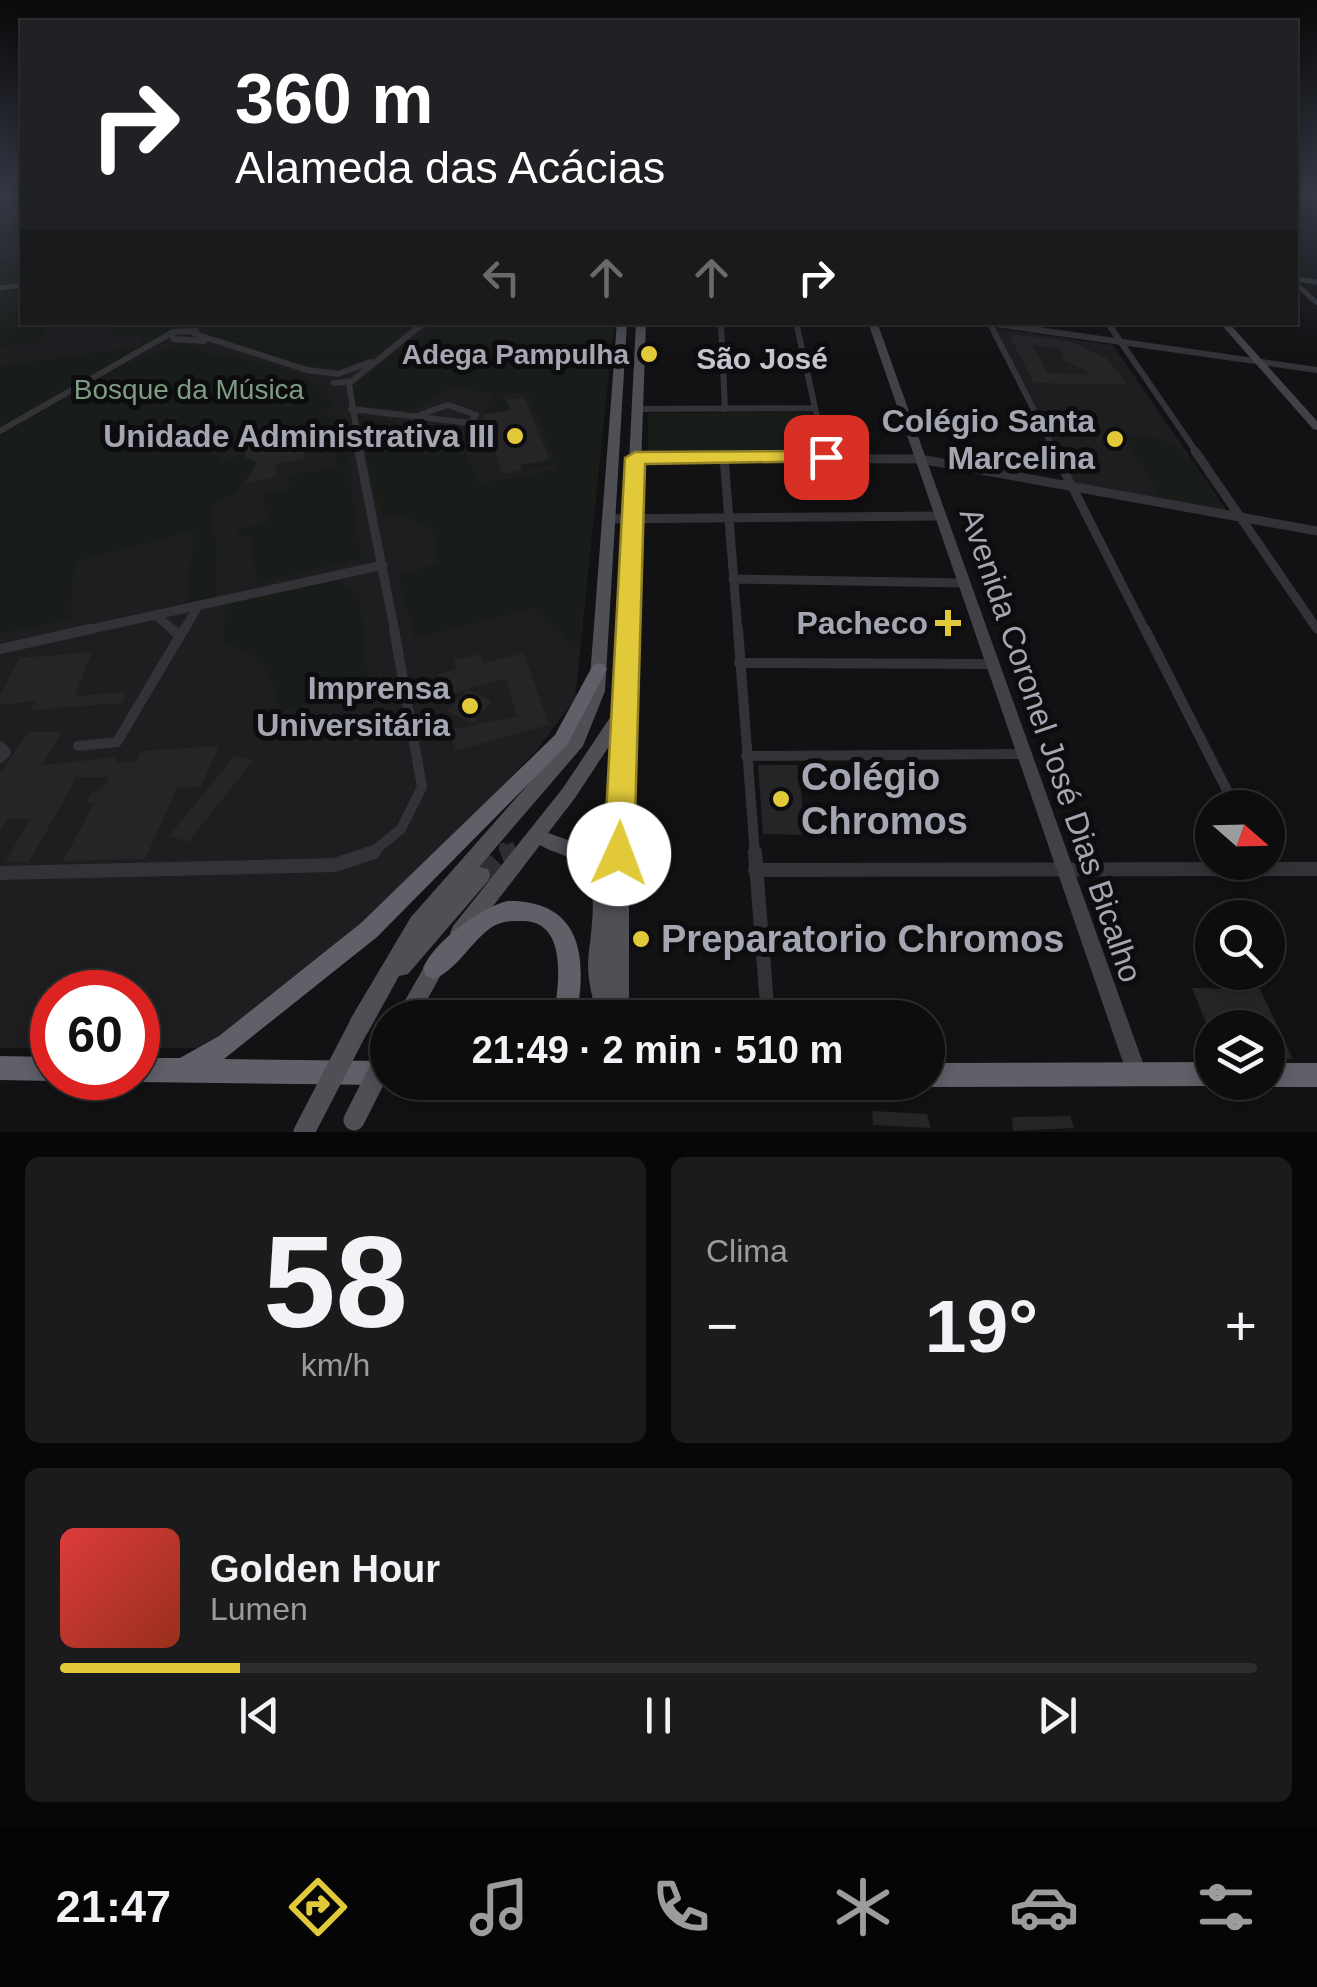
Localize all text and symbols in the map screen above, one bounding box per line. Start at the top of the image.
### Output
icon: right [70,60,200,190]
text: 360 m [235,60,433,138]
text: Alameda das Acácias [235,142,665,193]
icon: left [474,250,529,305]
icon: ahead [579,250,634,305]
icon: ahead [684,250,739,305]
icon: right [789,250,844,305]
place label: Adega Pampulha [402,339,629,370]
district label: São José [696,342,828,375]
marker: Adega Pampulha [638,343,660,365]
park label: Bosque da Música [74,374,305,405]
place label: Colégio Santa Marcelina [882,403,1095,476]
pin [784,415,869,500]
place label: Unidade Administrativa III [103,418,495,454]
marker: Unidade Administrativa III [504,425,526,447]
marker: Colégio Santa Marcelina [1104,428,1126,450]
icon: arrive [799,430,854,485]
street label: Avenida Coronel José Dias Bicalho [953,503,1149,987]
place label: Pacheco [796,605,928,641]
marker: Pacheco [937,612,959,634]
place label: Imprensa Universitária [256,670,450,743]
marker: Imprensa Universitária [459,695,481,717]
place label: Colégio Chromos [801,756,968,842]
marker: Colégio Chromos [770,788,792,810]
north arrow [1195,790,1285,880]
map controls [1195,790,1285,1100]
position arrow [567,802,671,906]
button: search [1195,900,1285,990]
place label: Preparatorio Chromos [661,918,1064,960]
marker: Preparatorio Chromos [630,928,652,950]
speed limit sign: 60 [30,970,160,1100]
button: layers [1195,1010,1285,1100]
text: 21:49 · 2 min · 510 m [472,1029,843,1071]
text: 58 [263,1209,408,1355]
text: Clima [706,1233,788,1269]
text: 19° [925,1284,1038,1368]
text: − [706,1295,738,1357]
text: + [1225,1295,1257,1357]
text: km/h [301,1347,370,1383]
text: Golden Hour [210,1548,440,1590]
text: Lumen [210,1591,308,1627]
icon: previous [232,1688,287,1743]
icon: pause [631,1688,686,1743]
icon: next [1030,1688,1085,1743]
icon: directions [283,1872,353,1942]
icon: music [464,1872,534,1942]
icon: phone [646,1872,716,1942]
icon: climate [828,1872,898,1942]
icon: car [1009,1872,1079,1942]
icon: filters [1191,1872,1261,1942]
text: 21:47 [56,1881,171,1932]

